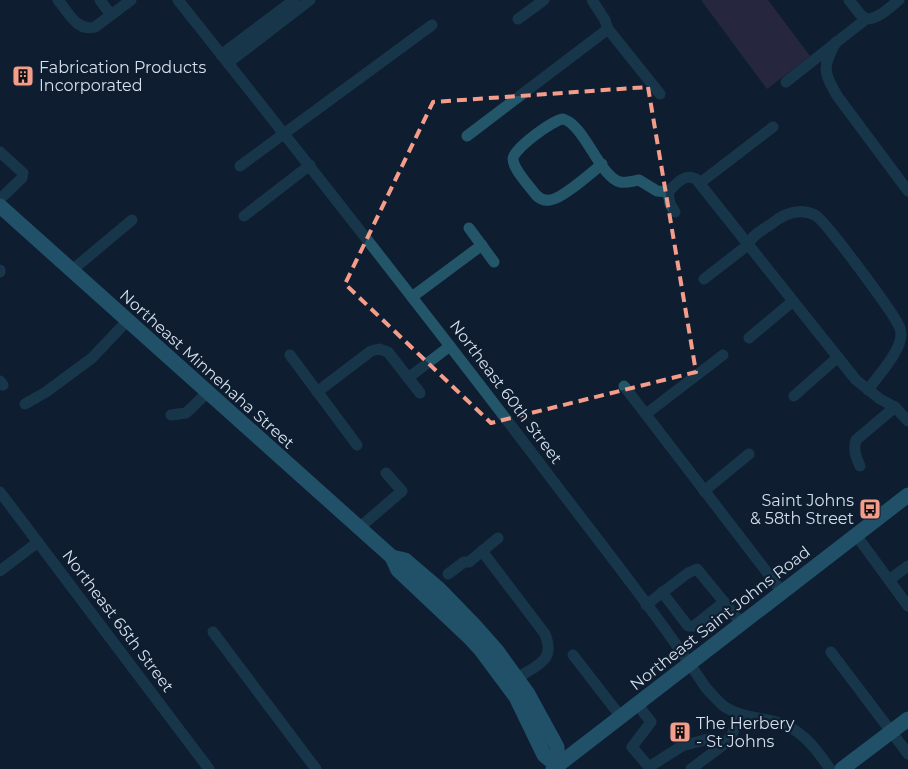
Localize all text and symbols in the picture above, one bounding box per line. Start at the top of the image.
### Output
place label: Fabrication Products Incorporated [39,58,207,95]
building icon: Fabrication Products Incorporated [11,64,35,88]
street label: Northeast Minnehaha Street [116,286,299,453]
street label: Northeast 60th Street [446,317,566,468]
place label: Saint Johns & 58th Street [750,491,854,528]
bus stop icon: Saint Johns & 58th Street [858,497,882,521]
street label: Northeast Saint Johns Road [626,542,814,694]
street label: Northeast 65th Street [58,546,178,696]
place label: The Herbery - St Johns [696,714,795,751]
building icon: The Herbery - St Johns [668,720,692,744]

